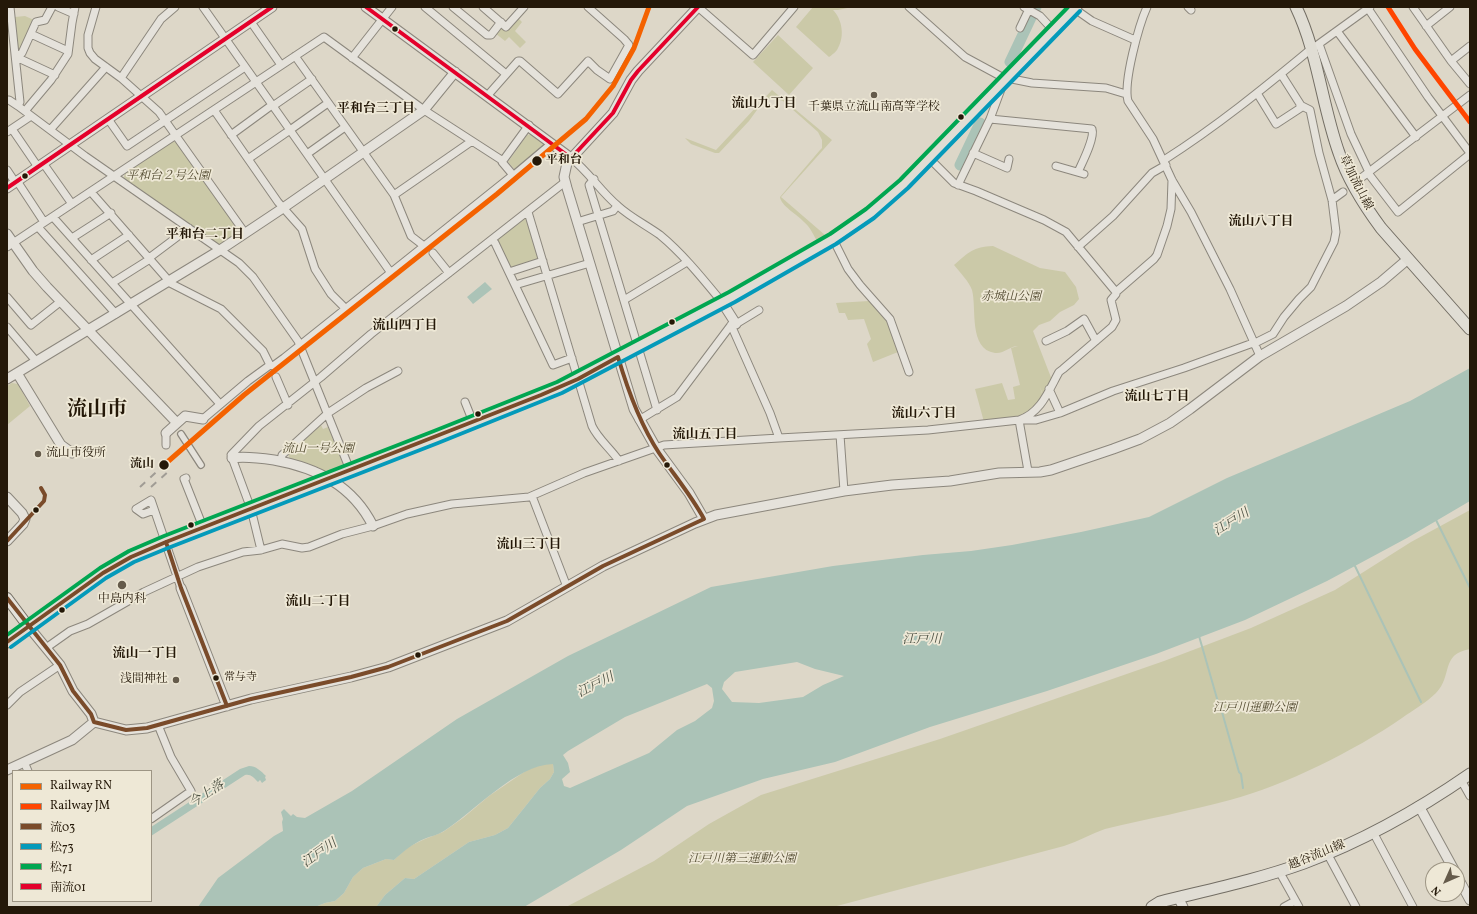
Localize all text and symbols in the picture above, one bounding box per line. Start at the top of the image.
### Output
unlabelled marker [390,24,400,34]
marker: 千葉県立流山南高等学校 [869,90,879,100]
district label: 流山九丁目 [732,97,796,113]
place label: 千葉県立流山南高等学校 [808,101,940,115]
district label: 平和台三丁目 [337,102,415,118]
unlabelled marker [956,112,966,122]
street label: 草加流山線 [1335,153,1375,213]
marker: 平和台 [530,154,544,168]
place label: 平和台 [546,154,582,168]
park label: 平和台２号公園 [126,170,210,184]
unlabelled marker [20,171,30,181]
district label: 流山八丁目 [1229,215,1293,231]
district label: 平和台二丁目 [166,228,244,244]
park label: 赤城山公園 [981,291,1041,305]
unlabelled marker [667,317,677,327]
district label: 流山四丁目 [373,319,437,335]
district label: 流山七丁目 [1125,390,1189,406]
district label: 流山市 [67,399,127,423]
district label: 流山六丁目 [892,407,956,423]
unlabelled marker [473,409,483,419]
district label: 流山五丁目 [673,428,737,444]
park label: 流山一号公園 [282,443,354,457]
place label: 流山市役所 [46,447,106,461]
marker: 流山市役所 [33,449,43,459]
place label: 流山 [130,458,154,472]
marker: 流山 [157,458,171,472]
unlabelled marker [662,460,672,470]
unlabelled marker [31,505,41,515]
water label: 江戸川 [1211,506,1253,540]
unlabelled marker [186,520,196,530]
district label: 流山三丁目 [497,538,561,554]
marker: 中島内科 [116,579,128,591]
place label: 中島内科 [98,593,146,607]
district label: 流山二丁目 [286,595,350,611]
unlabelled marker [57,605,67,615]
water label: 江戸川 [903,633,941,649]
district label: 流山一丁目 [113,647,177,663]
unlabelled marker [413,650,423,660]
water label: 江戸川 [575,670,617,702]
place label: 常与寺 [224,671,257,685]
place label: 浅間神社 [120,673,168,687]
marker: 常与寺 [211,673,221,683]
marker: 浅間神社 [171,675,181,685]
park label: 江戸川運動公園 [1213,702,1297,716]
legend [12,770,152,902]
text: Railway RN [50,778,112,794]
water label: 今上落 [186,778,228,812]
text: Railway JM [50,798,110,814]
text: 流03 [50,820,75,836]
water label: 江戸川 [300,836,340,872]
street label: 越谷流山線 [1286,838,1348,874]
text: 松73 [50,840,74,856]
park label: 江戸川第三運動公園 [688,853,796,867]
text: 松71 [50,860,72,876]
north arrow [1425,862,1465,902]
text: 南流01 [50,880,86,896]
text: N [1429,882,1445,898]

